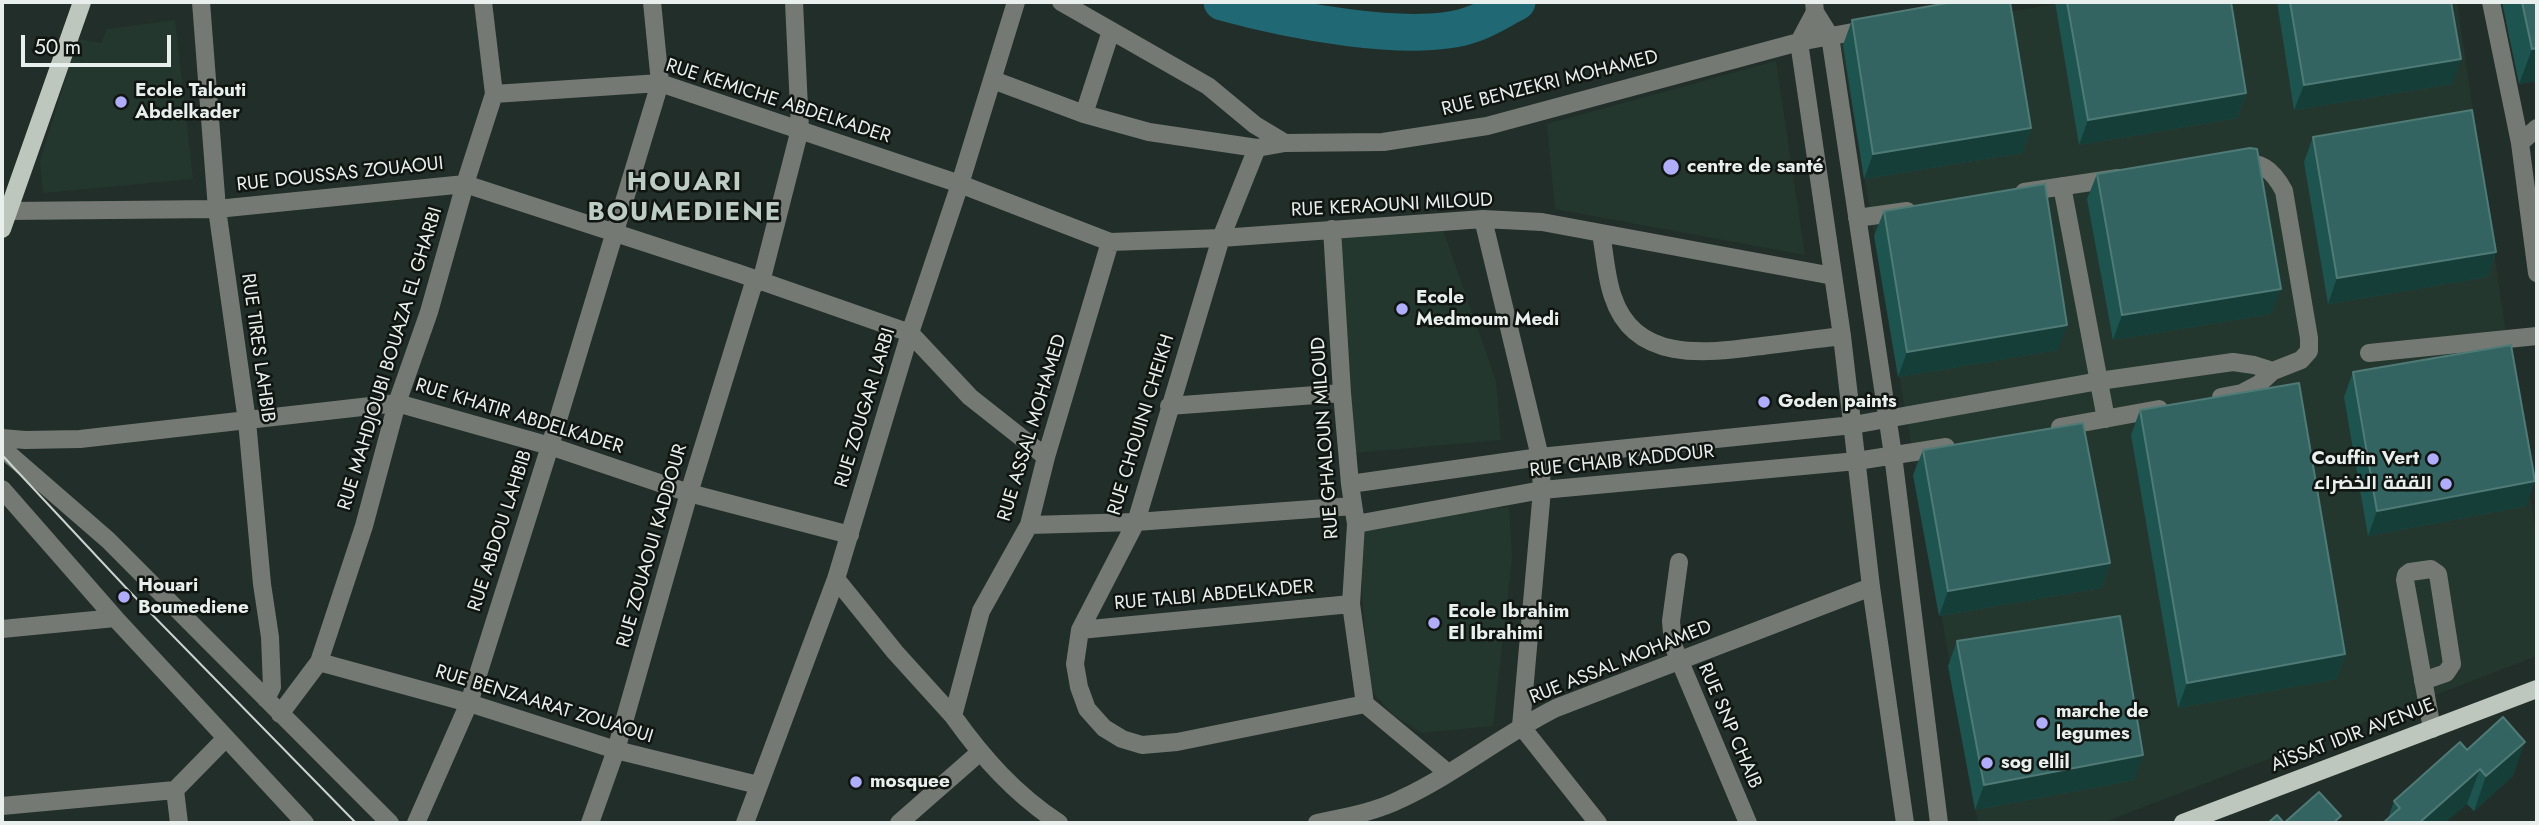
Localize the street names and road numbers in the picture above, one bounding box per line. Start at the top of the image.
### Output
street label: RUE BENZEKRI MOHAMED [1439,46,1661,122]
street label: RUE KEMICHE ABDELKADER [663,55,893,149]
street label: RUE DOUSSAS ZOUAOUI [235,153,445,197]
street label: RUE KERAOUNI MILOUD [1290,189,1494,223]
street label: RUE MAHDJOUBI BOUAZA EL GHARBI [334,205,448,513]
street label: RUE TIRES LAHBIB [235,272,279,424]
street label: RUE ZOUGAR LARBI [831,325,901,491]
street label: RUE ASSAL MOHAMED [994,332,1072,524]
street label: RUE CHOUINI CHEIKH [1104,332,1180,518]
street label: RUE GHALOUN MILOUD [1308,336,1344,540]
street label: RUE KHATIR ABDELKADER [412,374,626,460]
street label: RUE CHAIB KADDOUR [1529,441,1715,483]
street label: RUE ZOUAOUI KADDOUR [613,442,693,650]
street label: RUE ABDOU LAHBIB [464,447,538,615]
street label: RUE TALBI ABDELKADER [1113,576,1315,616]
street label: RUE ASSAL MOHAMED [1527,616,1715,710]
street label: RUE SNP CHAIB [1692,660,1766,792]
street label: RUE BENZAARAT ZOUAOUI [432,661,656,749]
street label: AÏSSAT IDIR AVENUE [2268,694,2438,778]

